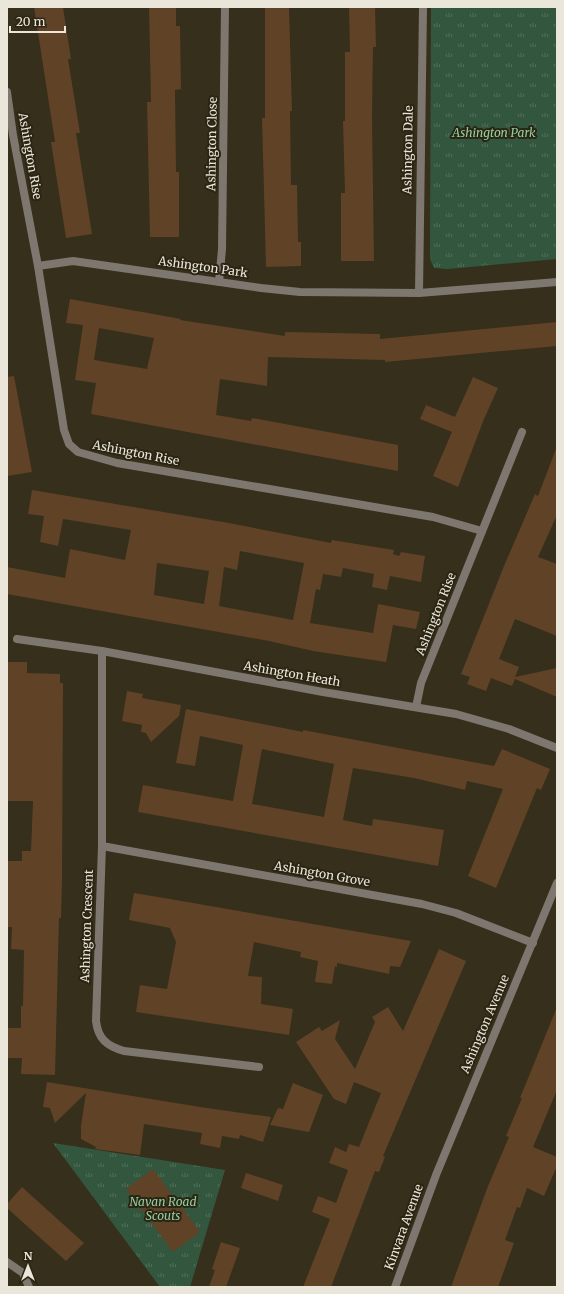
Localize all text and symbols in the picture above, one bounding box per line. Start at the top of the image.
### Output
scale bar [10,8,65,34]
text: 20 m [16,14,45,29]
street label: Ashington Close [203,97,220,192]
street label: Ashington Dale [399,105,416,196]
street label: Ashington Rise [15,110,46,200]
park label: Ashington Park [451,125,536,140]
street label: Ashington Park [156,253,249,280]
street label: Ashington Rise [91,437,181,468]
street label: Ashington Rise [412,570,459,658]
street label: Ashington Heath [242,657,342,689]
street label: Ashington Grove [272,858,371,889]
street label: Ashington Crescent [77,869,96,984]
street label: Ashington Avenue [457,972,512,1076]
street label: Kinvara Avenue [381,1182,426,1272]
park label: Navan Road Scouts [130,1194,196,1223]
north arrow [8,1246,48,1286]
text: N [24,1249,33,1263]

